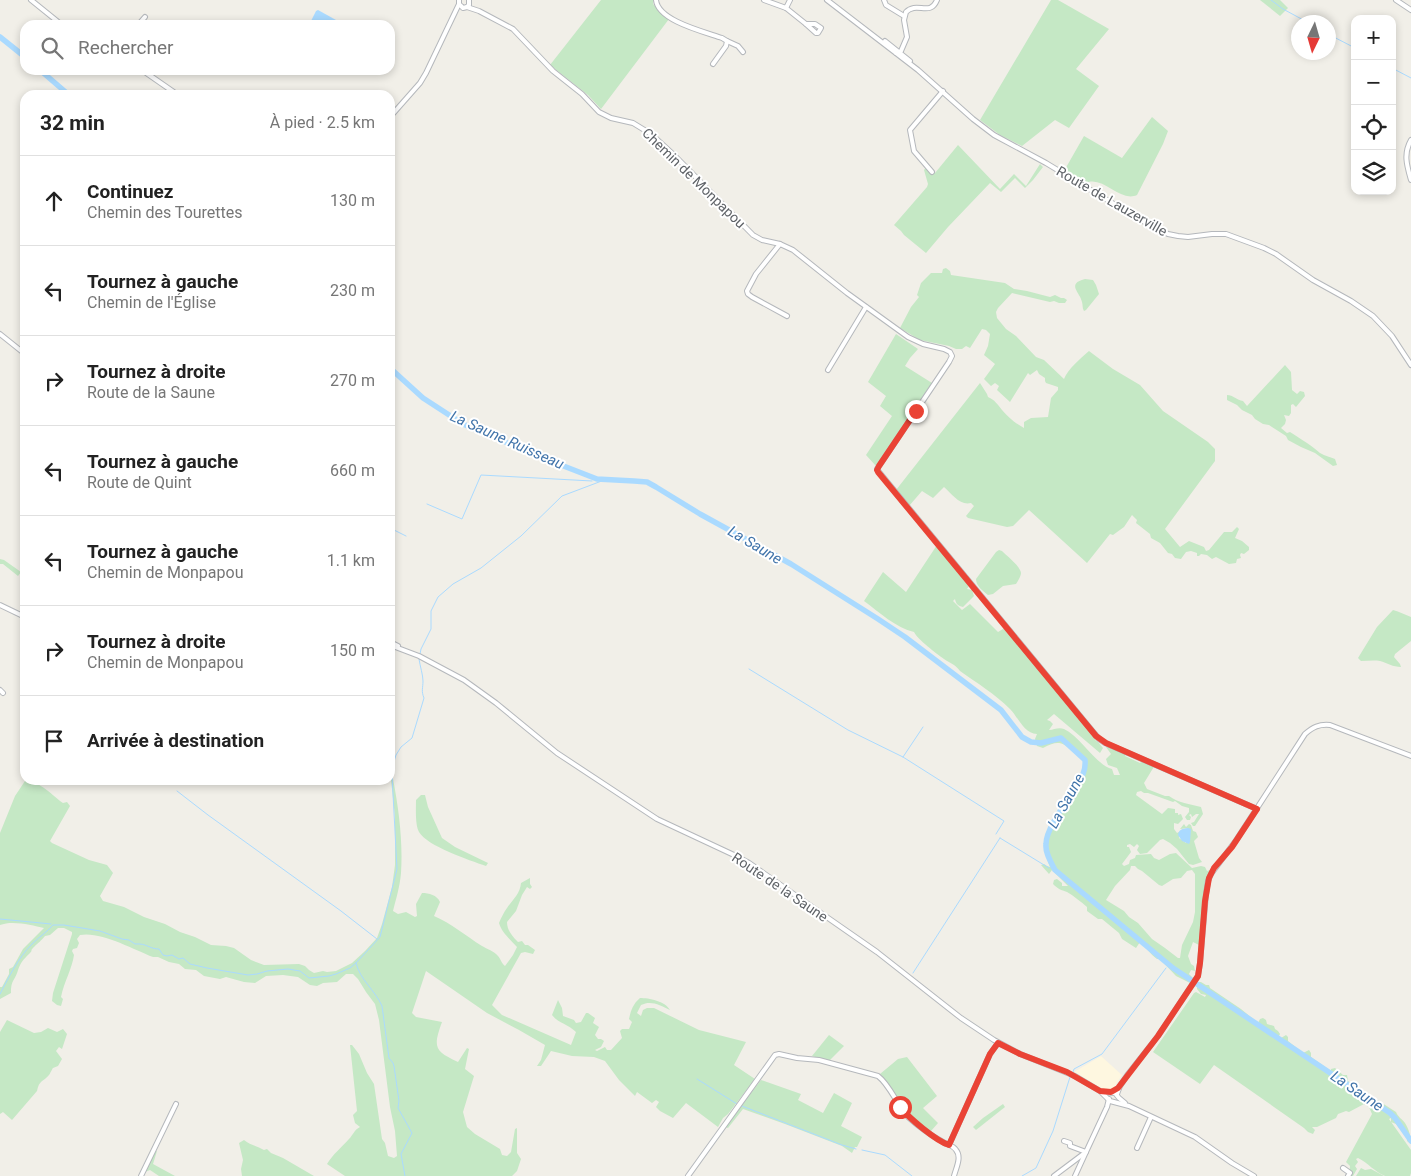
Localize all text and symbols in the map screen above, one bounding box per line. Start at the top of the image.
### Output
north arrow [1291,15,1336,60]
map controls [1351,15,1396,195]
button: + [1351,15,1396,60]
search box [20,20,395,75]
icon: search [38,34,66,62]
text: Rechercher [78,36,173,59]
button: − [1351,60,1396,105]
button: locate [1351,105,1396,150]
text: 32 min [40,111,105,135]
text: À pied · 2.5 km [270,113,375,132]
street label: Chemin de Monpapou [639,125,749,231]
button: layers [1351,150,1396,195]
street label: Route de Lauzerville [1054,163,1170,239]
text: Continuez [87,180,173,203]
icon: ahead [40,187,68,215]
text: 130 m [330,191,375,210]
text: Chemin des Tourettes [87,203,243,222]
text: Tournez à gauche [87,270,238,293]
icon: left [40,277,68,305]
text: 230 m [330,281,375,300]
text: Chemin de l'Église [87,293,216,312]
text: Tournez à droite [87,360,226,383]
icon: right [40,367,68,395]
text: 270 m [330,371,375,390]
text: Route de la Saune [87,383,215,402]
route end [905,400,928,423]
water label: La Saune Ruisseau [447,407,567,473]
text: Tournez à gauche [87,450,238,473]
icon: left [40,457,68,485]
text: 660 m [330,461,375,480]
text: Route de Quint [87,473,192,492]
water label: La Saune [725,522,785,568]
text: Tournez à gauche [87,540,238,563]
icon: left [40,547,68,575]
text: 1.1 km [327,551,375,570]
text: Chemin de Monpapou [87,563,243,582]
text: Tournez à droite [87,630,226,653]
icon: right [40,637,68,665]
text: 150 m [330,641,375,660]
text: Chemin de Monpapou [87,653,243,672]
icon: arrive [40,727,68,755]
text: Arrivée à destination [87,729,264,752]
water label: La Saune [1044,770,1088,831]
street label: Route de la Saune [729,849,831,925]
water label: La Saune [1327,1067,1387,1115]
route start [889,1096,912,1119]

